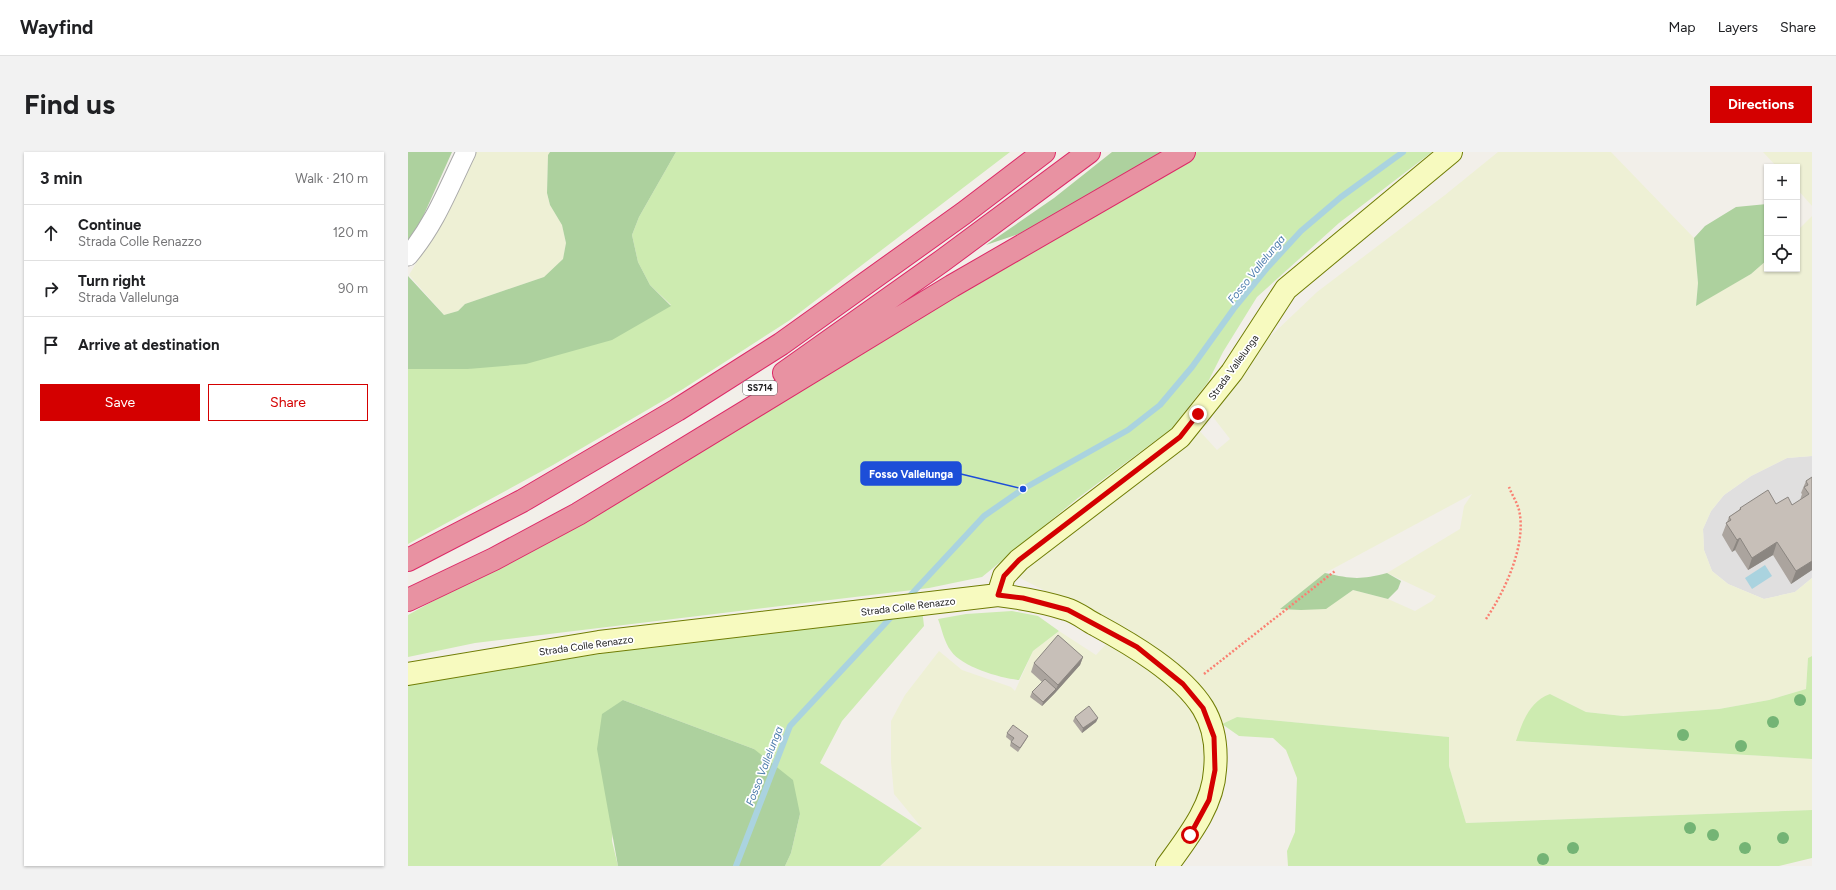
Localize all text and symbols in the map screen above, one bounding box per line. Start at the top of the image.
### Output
text: Wayfind [20,16,93,39]
text: Map [1668,19,1696,36]
text: Layers [1718,19,1758,36]
text: Share [1780,19,1816,36]
button: Directions [1710,86,1812,123]
text: Find us [24,87,115,121]
map controls [1764,164,1800,272]
button: + [1764,164,1800,200]
text: 3 min [40,168,82,188]
text: Walk · 210 m [295,171,368,186]
button: − [1764,200,1800,236]
text: Continue [78,216,141,234]
icon: ahead [40,222,62,244]
text: 120 m [333,225,368,240]
water label: Fosso Vallelunga [1225,232,1288,306]
text: Strada Colle Renazzo [78,234,202,249]
button: locate [1764,236,1800,272]
text: Turn right [78,272,146,290]
icon: right [40,278,62,300]
text: 90 m [338,281,368,296]
text: Strada Vallelunga [78,290,179,305]
street label: Strada Vallelunga [1205,332,1261,403]
icon: arrive [40,334,62,356]
text: Arrive at destination [78,336,219,354]
road number: SS714 [743,381,777,395]
button: Save [40,384,200,421]
button: Share [208,384,368,421]
route end [1189,405,1207,423]
callout: Fosso Vallelunga [861,462,961,485]
text: Fosso Vallelunga [869,468,953,481]
street label: Strada Colle Renazzo [860,594,956,619]
street label: Strada Colle Renazzo [538,632,634,659]
water label: Fosso Vallelunga [743,724,786,808]
route start [1181,826,1199,844]

